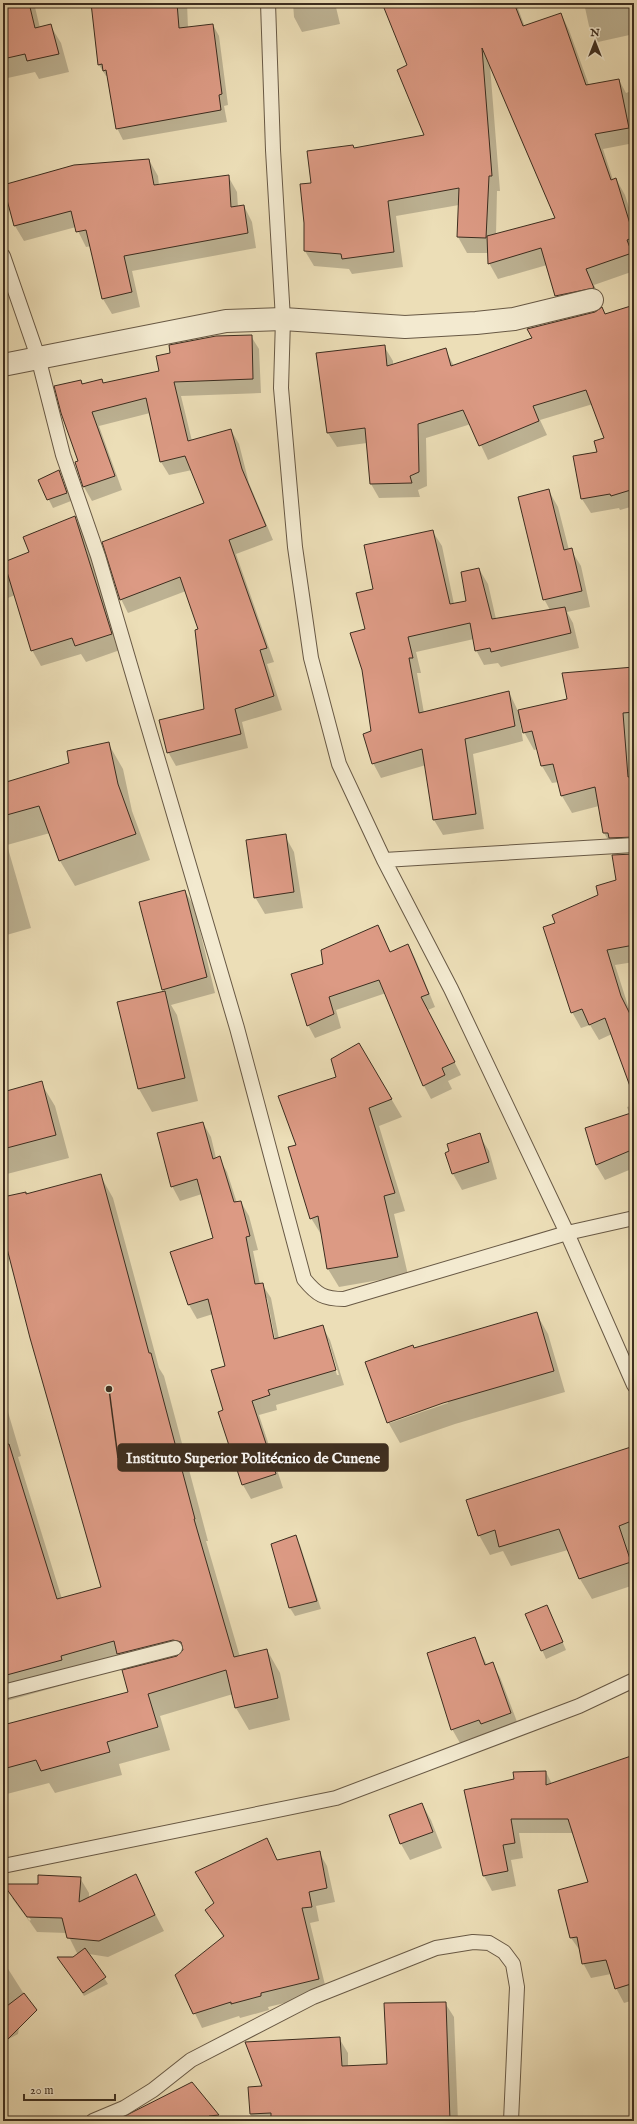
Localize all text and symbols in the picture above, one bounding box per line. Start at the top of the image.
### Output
north arrow [575,22,615,62]
text: N [589,26,600,40]
callout: Instituto Superior Politécnico de Cunene [118,1444,388,1471]
text: Instituto Superior Politécnico de Cunene [126,1449,380,1468]
scale bar [24,2076,115,2102]
text: 20 m [30,2083,53,2098]

